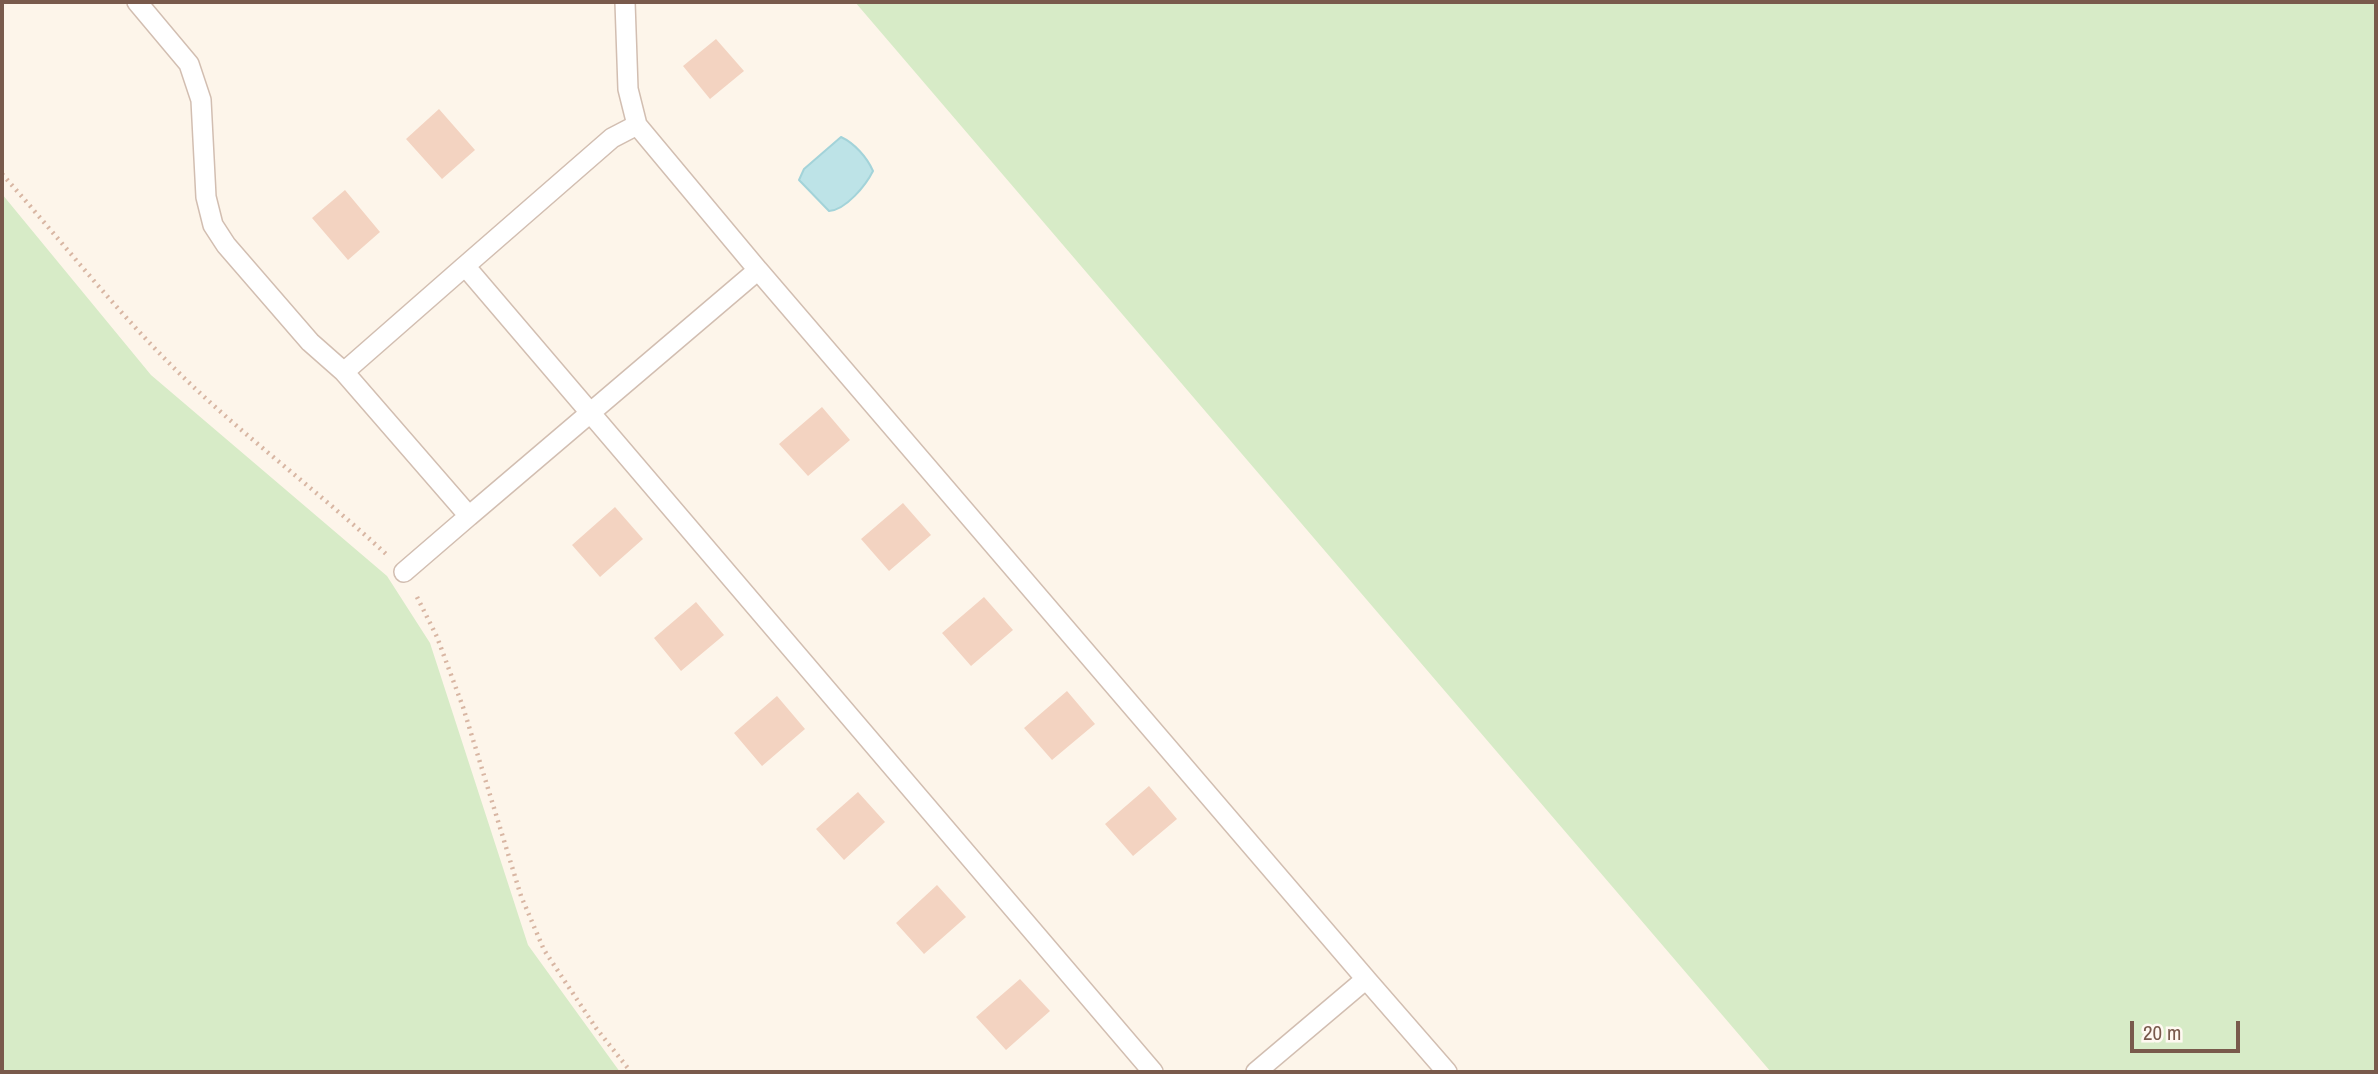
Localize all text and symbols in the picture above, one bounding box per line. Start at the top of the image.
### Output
scale bar [2133,1007,2243,1052]
text: 20 m [2143,1018,2181,1047]

